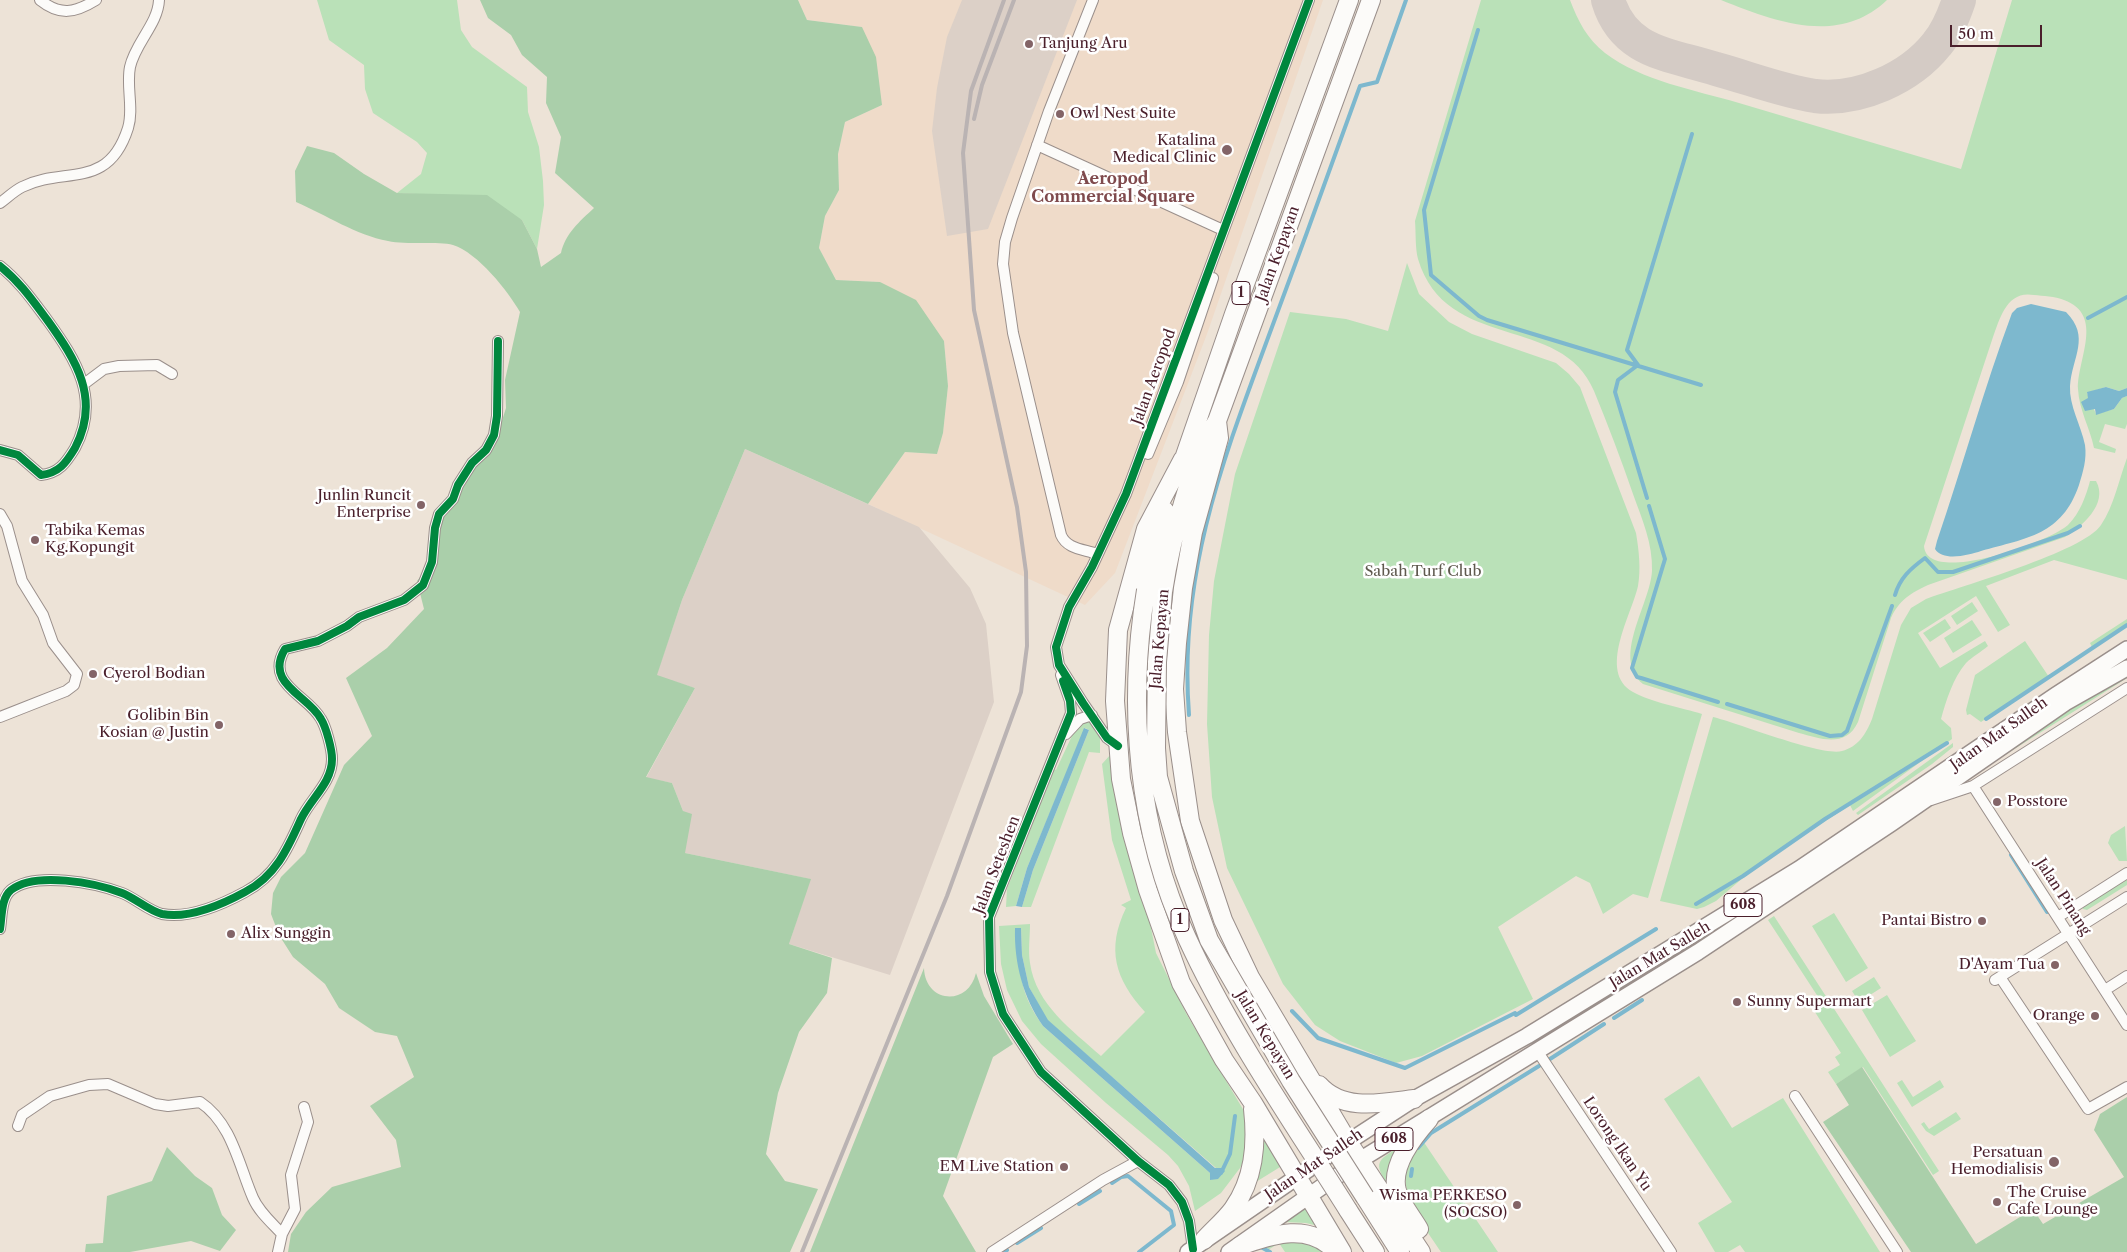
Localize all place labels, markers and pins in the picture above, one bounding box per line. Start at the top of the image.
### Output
place label: Tanjung Aru [1039,35,1128,53]
marker: Tanjung Aru [1023,38,1035,50]
place label: Owl Nest Suite [1070,105,1176,123]
marker: Owl Nest Suite [1054,108,1066,120]
place label: Katalina Medical Clinic [1112,132,1216,167]
marker: Katalina Medical Clinic [1220,143,1234,157]
place label: Junlin Runcit Enterprise [317,487,411,522]
marker: Junlin Runcit Enterprise [415,499,427,511]
place label: Tabika Kemas Kg.Kopungit [45,522,145,557]
marker: Tabika Kemas Kg.Kopungit [29,534,41,546]
place label: Cyerol Bodian [103,665,205,683]
marker: Cyerol Bodian [87,668,99,680]
place label: Golibin Bin Kosian @ Justin [99,707,209,742]
marker: Golibin Bin Kosian @ Justin [213,719,225,731]
place label: Posstore [2007,793,2068,811]
marker: Posstore [1991,796,2003,808]
place label: Pantai Bistro [1881,912,1972,930]
marker: Pantai Bistro [1976,915,1988,927]
place label: Alix Sunggin [241,925,331,943]
marker: Alix Sunggin [225,928,237,940]
place label: D'Ayam Tua [1959,956,2045,974]
marker: D'Ayam Tua [2049,959,2061,971]
place label: Sunny Supermart [1747,993,1872,1011]
marker: Sunny Supermart [1731,996,1743,1008]
place label: Orange [2033,1007,2085,1025]
marker: Orange [2089,1010,2101,1022]
place label: Persatuan Hemodialisis [1951,1144,2043,1179]
marker: Persatuan Hemodialisis [2047,1155,2061,1169]
place label: EM Live Station [940,1158,1054,1176]
marker: EM Live Station [1058,1161,1070,1173]
place label: The Cruise Cafe Lounge [2007,1184,2098,1219]
place label: Wisma PERKESO (SOCSO) [1379,1187,1507,1222]
marker: The Cruise Cafe Lounge [1991,1196,2003,1208]
marker: Wisma PERKESO (SOCSO) [1511,1199,1523,1211]

